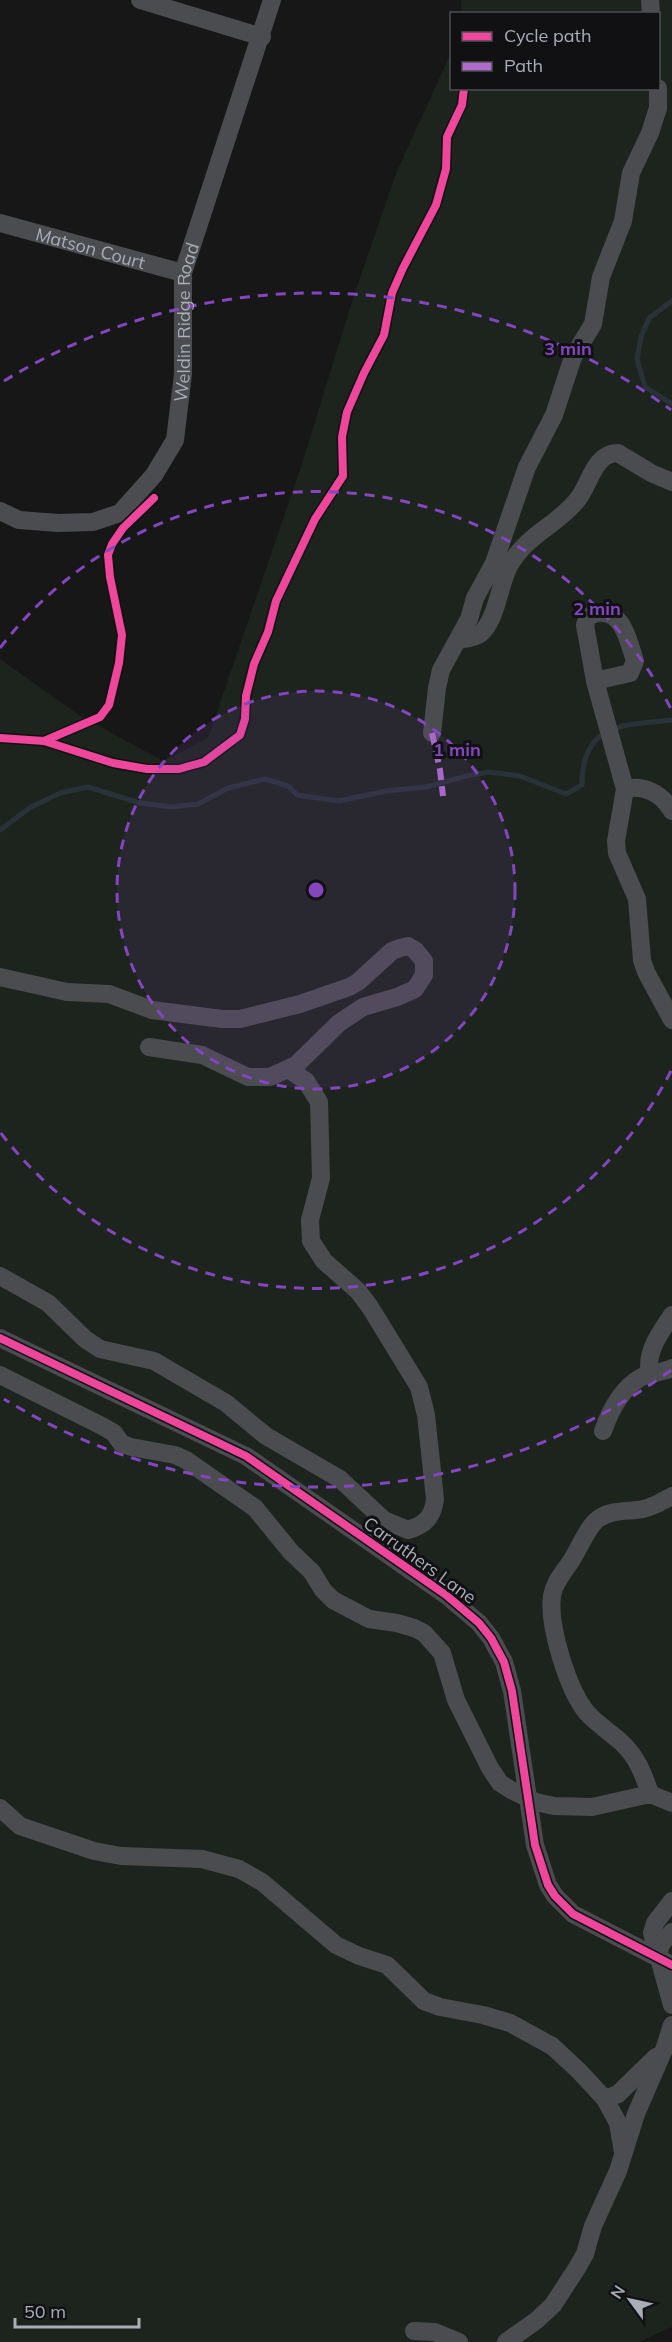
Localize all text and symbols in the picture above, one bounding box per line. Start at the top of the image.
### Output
legend [450,12,660,90]
text: Cycle path [504,24,591,47]
text: Path [504,54,543,77]
street label: Matson Court [33,222,148,274]
street label: Weldin Ridge Road [168,240,204,403]
text: 3 min [544,337,592,360]
text: 2 min [573,597,621,620]
text: 1 min [433,738,481,761]
centre of rings [306,880,326,900]
street label: Carruthers Lane [359,1511,481,1609]
north arrow [600,2270,660,2330]
text: N [606,2281,629,2302]
scale bar [15,2291,140,2329]
text: 50 m [24,2300,66,2323]

